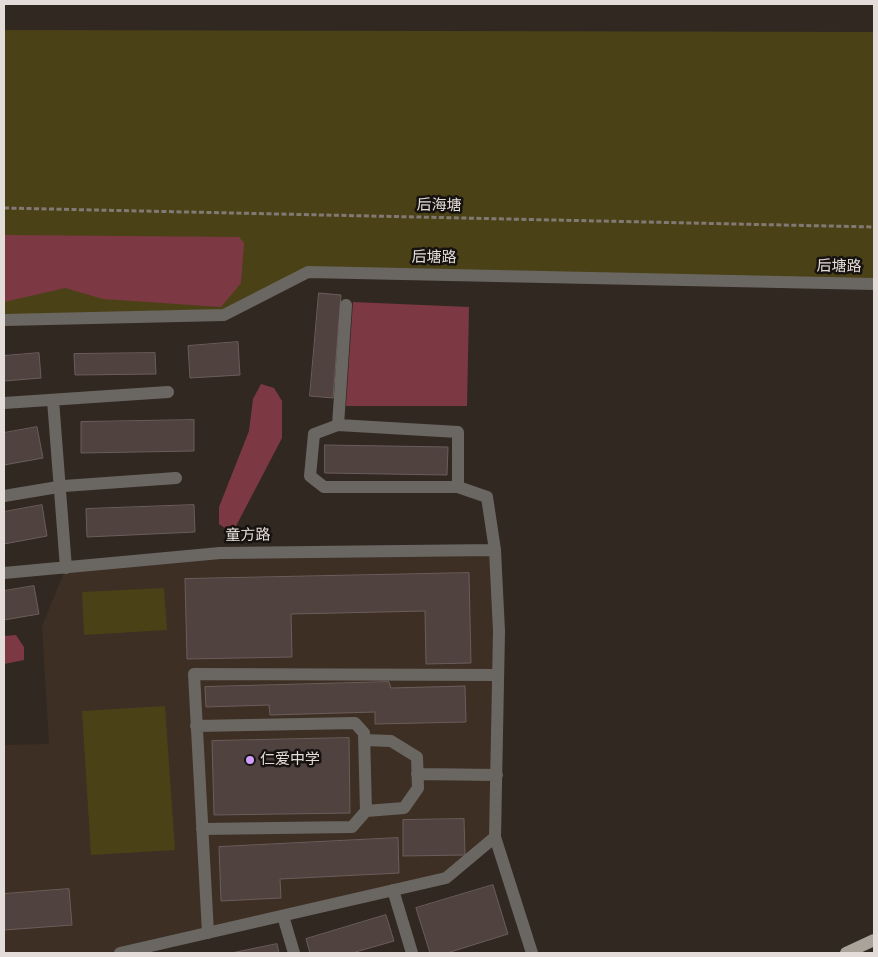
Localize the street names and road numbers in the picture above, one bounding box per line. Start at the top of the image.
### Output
street label: 后海塘 [416,197,462,215]
street label: 后塘路 [411,249,457,267]
street label: 后塘路 [816,258,862,276]
street label: 童方路 [225,527,271,545]

